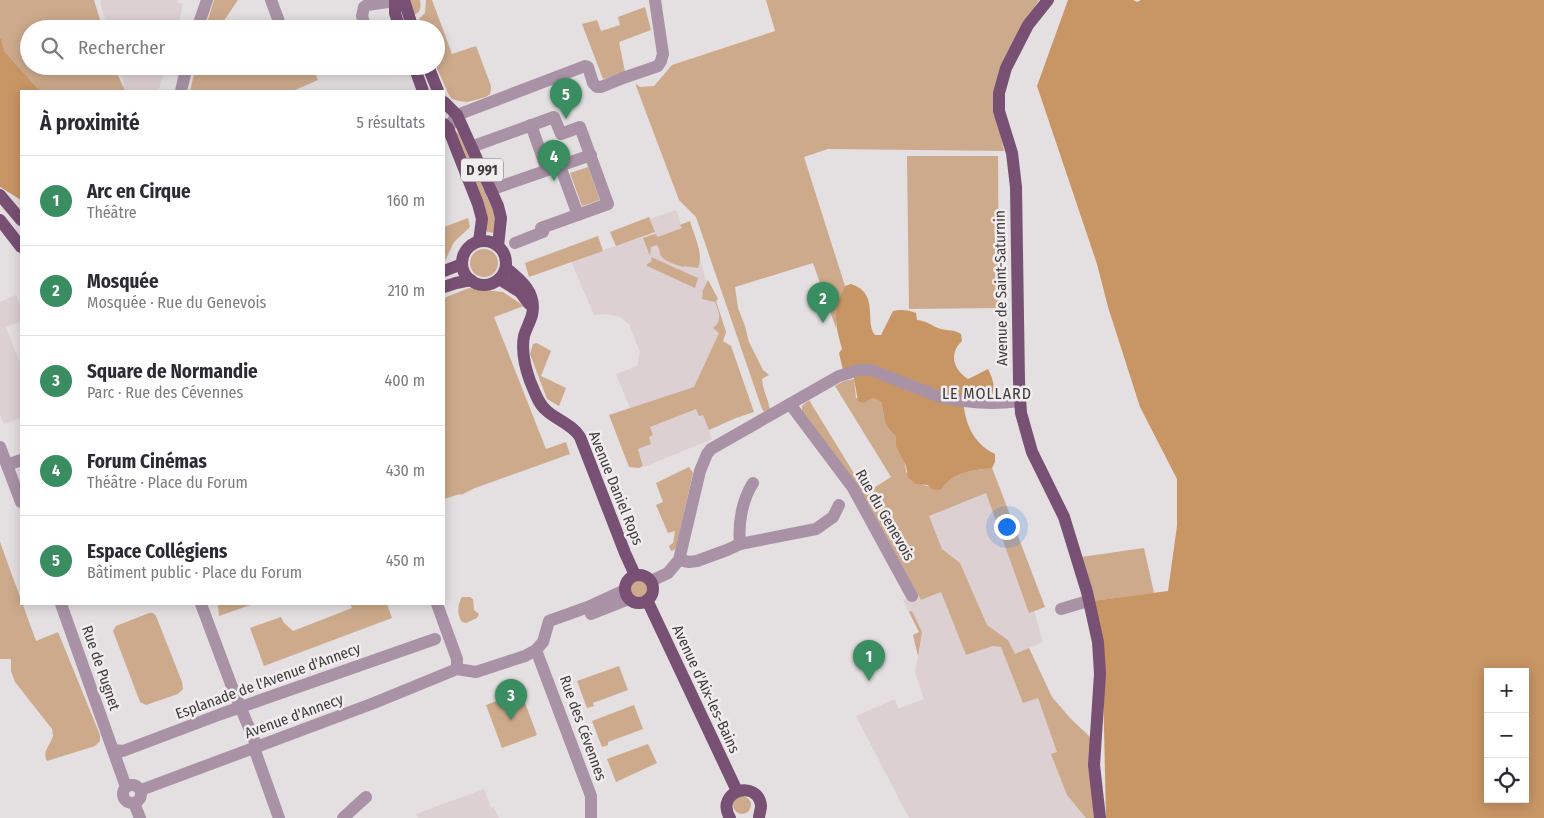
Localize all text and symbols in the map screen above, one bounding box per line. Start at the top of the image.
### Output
search box [20,20,445,75]
icon: search [38,34,66,62]
text: Rechercher [78,36,165,59]
pin: 5 [550,78,582,119]
text: À proximité [40,110,140,136]
text: 5 résultats [356,113,425,132]
pin: 4 [538,140,570,181]
road number: D 991 [461,158,503,182]
text: Arc en Cirque [87,180,191,203]
text: 1 [53,191,59,210]
text: 160 m [386,191,425,210]
text: Théâtre [87,203,137,222]
street label: Avenue de Saint-Saturnin [991,210,1011,366]
text: Mosquée [87,270,159,293]
text: 2 [52,281,60,300]
text: 210 m [388,281,425,300]
pin: 2 [807,282,839,323]
text: Mosquée · Rue du Genevois [87,293,266,312]
text: Square de Normandie [87,360,258,383]
text: 3 [52,371,60,390]
text: 400 m [385,371,425,390]
text: Parc · Rue des Cévennes [87,383,243,402]
district label: LE MOLLARD [942,384,1032,403]
street label: Avenue Daniel Rops [585,428,647,548]
text: Forum Cinémas [87,450,207,473]
text: 4 [52,461,60,480]
text: 430 m [386,461,425,480]
street label: Rue du Genevois [852,466,918,564]
text: Théâtre · Place du Forum [87,473,248,492]
your location [994,514,1020,540]
text: Espace Collégiens [87,540,227,563]
text: 5 [52,551,60,570]
text: 450 m [386,551,425,570]
text: Bâtiment public · Place du Forum [87,563,302,582]
street label: Avenue d'Aix-les-Bains [668,622,744,756]
street label: Rue de Pugnet [78,623,124,713]
street label: Esplanade de l'Avenue d'Annecy [173,639,363,723]
pin: 1 [853,640,885,681]
map controls [1484,668,1529,803]
button: + [1484,668,1529,713]
street label: Rue des Cévennes [556,673,610,783]
pin: 3 [495,679,527,720]
street label: Avenue d'Annecy [242,690,346,742]
button: − [1484,713,1529,758]
button: locate [1484,758,1529,803]

